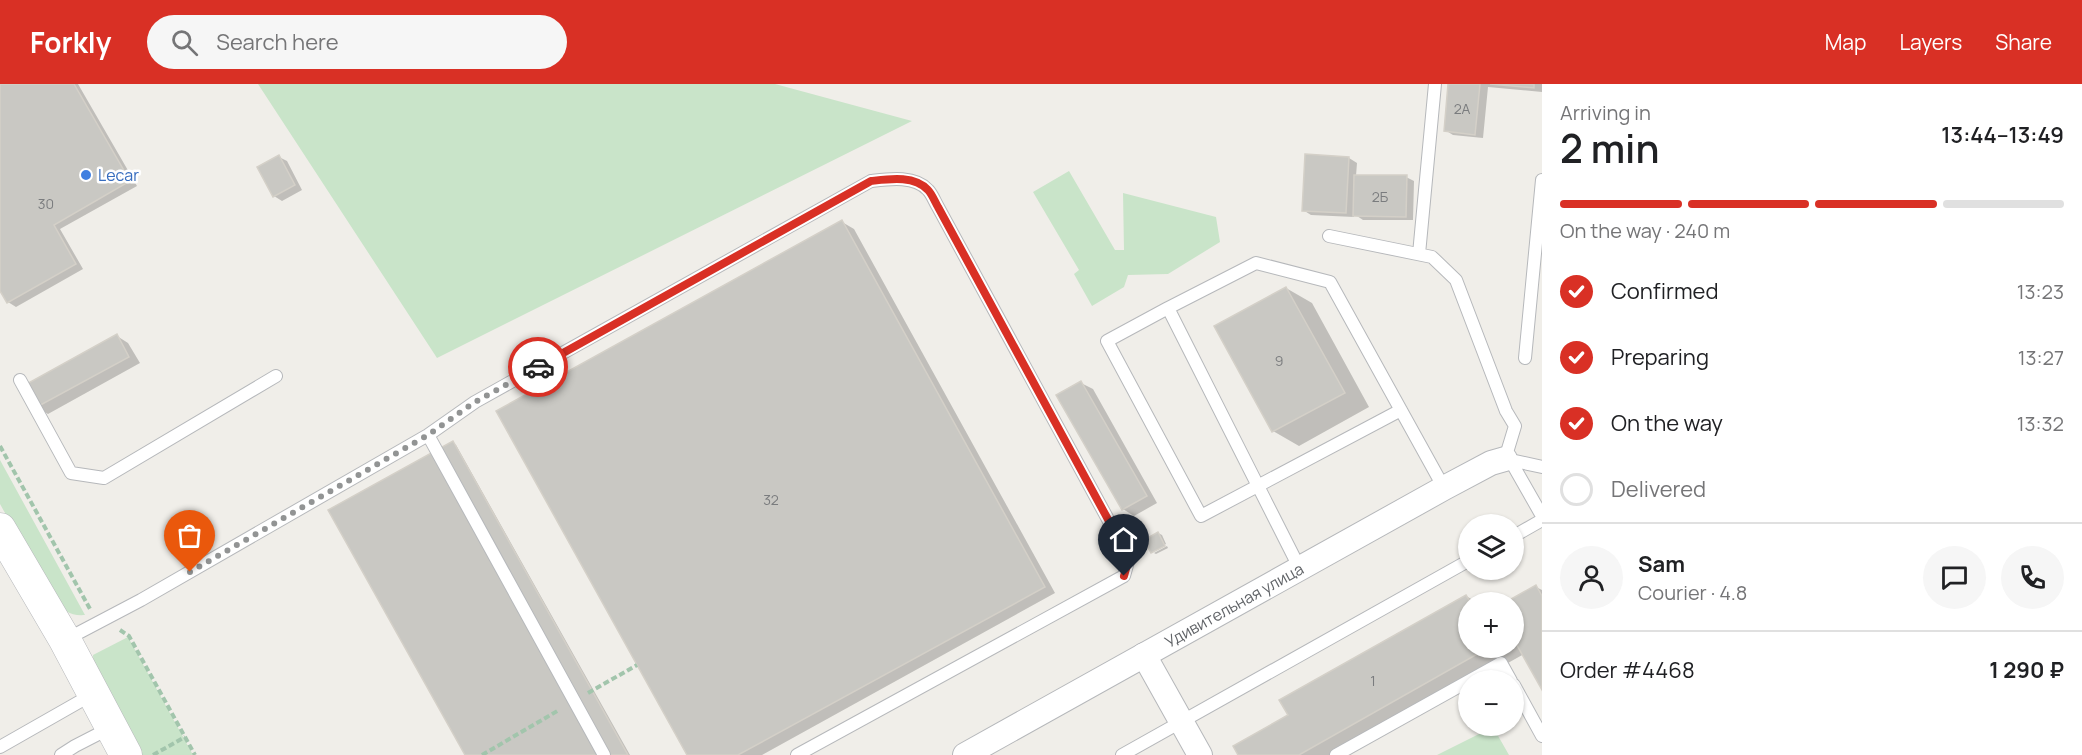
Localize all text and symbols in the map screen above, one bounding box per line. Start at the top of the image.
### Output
search box [147,15,567,69]
text: Forkly [30,23,111,61]
icon: search [168,26,201,59]
text: Search here [216,27,339,57]
text: Map [1825,28,1866,56]
text: Layers [1899,28,1962,56]
text: Share [1995,28,2052,56]
house number: 2А [1454,99,1470,118]
text: Arriving in [1560,99,1651,126]
text: 13:44–13:49 [1941,120,2064,150]
text: 2 min [1560,121,1659,175]
place label: Lecar [98,164,139,186]
marker: Lecar [79,168,93,182]
house number: 2Б [1372,187,1389,206]
house number: 30 [38,194,54,213]
text: On the way · 240 m [1560,217,1730,244]
icon: check [1560,275,1593,308]
text: Confirmed [1611,276,1719,306]
text: 13:23 [2017,278,2064,305]
courier [508,337,568,397]
icon: check [1560,341,1593,374]
text: Preparing [1611,342,1709,372]
text: 13:27 [2018,344,2064,371]
icon: car [522,351,555,384]
house number: 9 [1275,351,1283,370]
icon: check [1560,407,1593,440]
text: On the way [1611,408,1723,438]
text: 13:32 [2017,410,2064,437]
text: Delivered [1611,474,1706,504]
house number: 32 [763,490,779,509]
pin [164,510,215,572]
pin [1098,514,1149,576]
map controls [1458,514,1524,736]
button: layers [1458,514,1524,580]
icon: bag [173,519,206,552]
icon: home [1107,523,1140,556]
button: person [1560,546,1623,609]
button: chat [1923,546,1986,609]
button: phone [2001,546,2064,609]
text: Sam [1638,549,1685,579]
street label: Удивительная улица [1161,558,1307,653]
text: Courier · 4.8 [1638,579,1747,606]
button: + [1458,592,1524,658]
text: Order #4468 [1560,655,1695,685]
text: 1 290 ₽ [1989,655,2064,685]
button: − [1458,670,1524,736]
house number: 1 [1370,671,1376,690]

